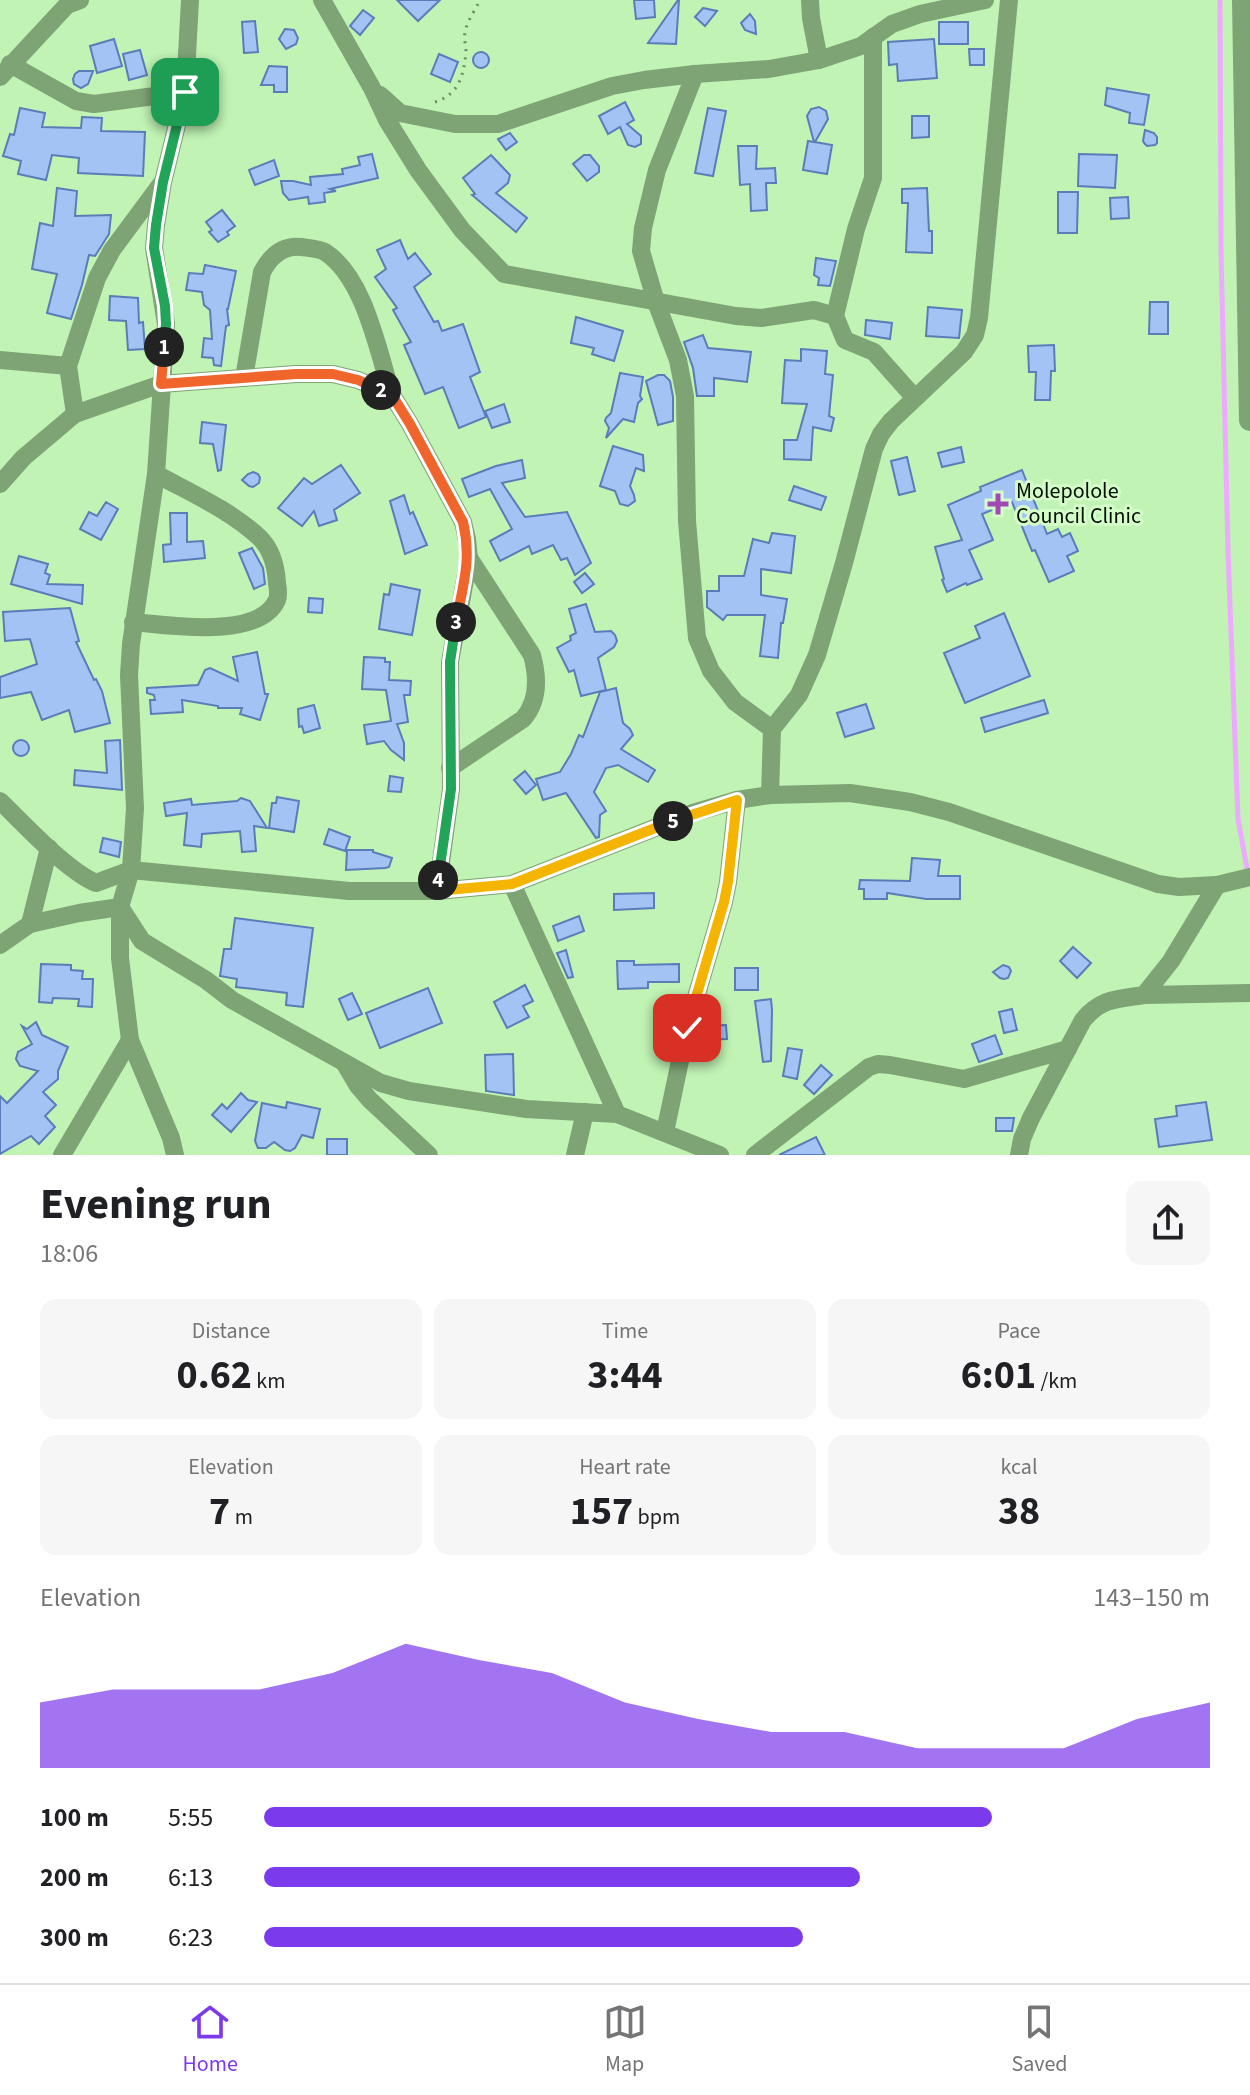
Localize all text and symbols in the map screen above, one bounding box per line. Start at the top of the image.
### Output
pin [151,58,219,126]
icon: arrive [163,70,207,114]
pin: 1 [144,327,184,367]
text: 1 [158,331,170,363]
pin: 2 [361,370,401,410]
text: 2 [375,374,387,406]
place label: Molepolole Council Clinic [1016,475,1141,532]
marker: Molepolole Council Clinic [987,493,1009,515]
pin: 3 [436,602,476,642]
text: 3 [450,606,462,638]
pin: 5 [653,801,693,841]
text: 5 [667,805,679,837]
pin: 4 [418,860,458,900]
text: 4 [432,864,444,896]
pin [653,994,721,1062]
icon: check [665,1006,709,1050]
text: Evening run [40,1173,272,1236]
button: share [1126,1181,1210,1265]
text: 18:06 [40,1235,98,1272]
text: Distance [192,1315,270,1347]
text: Time [602,1315,648,1347]
text: Pace [997,1315,1041,1347]
text: 0.62 [177,1347,252,1404]
text: 3:44 [587,1347,663,1404]
text: 6:01 [961,1347,1036,1404]
text: km [252,1365,285,1397]
text: /km [1036,1365,1077,1397]
text: Elevation [188,1451,274,1483]
text: Heart rate [579,1451,671,1483]
text: kcal [1000,1451,1038,1483]
text: 7 [209,1483,230,1540]
text: 157 [570,1483,633,1540]
text: 38 [998,1483,1040,1540]
text: m [230,1501,253,1533]
text: bpm [633,1501,680,1533]
text: Elevation [40,1579,141,1616]
text: 143–150 m [1093,1579,1210,1616]
text: 100 m [40,1799,109,1836]
text: 5:55 [168,1799,213,1836]
text: 200 m [40,1859,109,1896]
text: 6:13 [168,1859,213,1896]
text: 300 m [40,1919,109,1956]
text: 6:23 [168,1919,213,1956]
tab: Home [182,2000,238,2080]
tab: Map [603,2000,647,2080]
tab: Saved [1011,2000,1068,2080]

